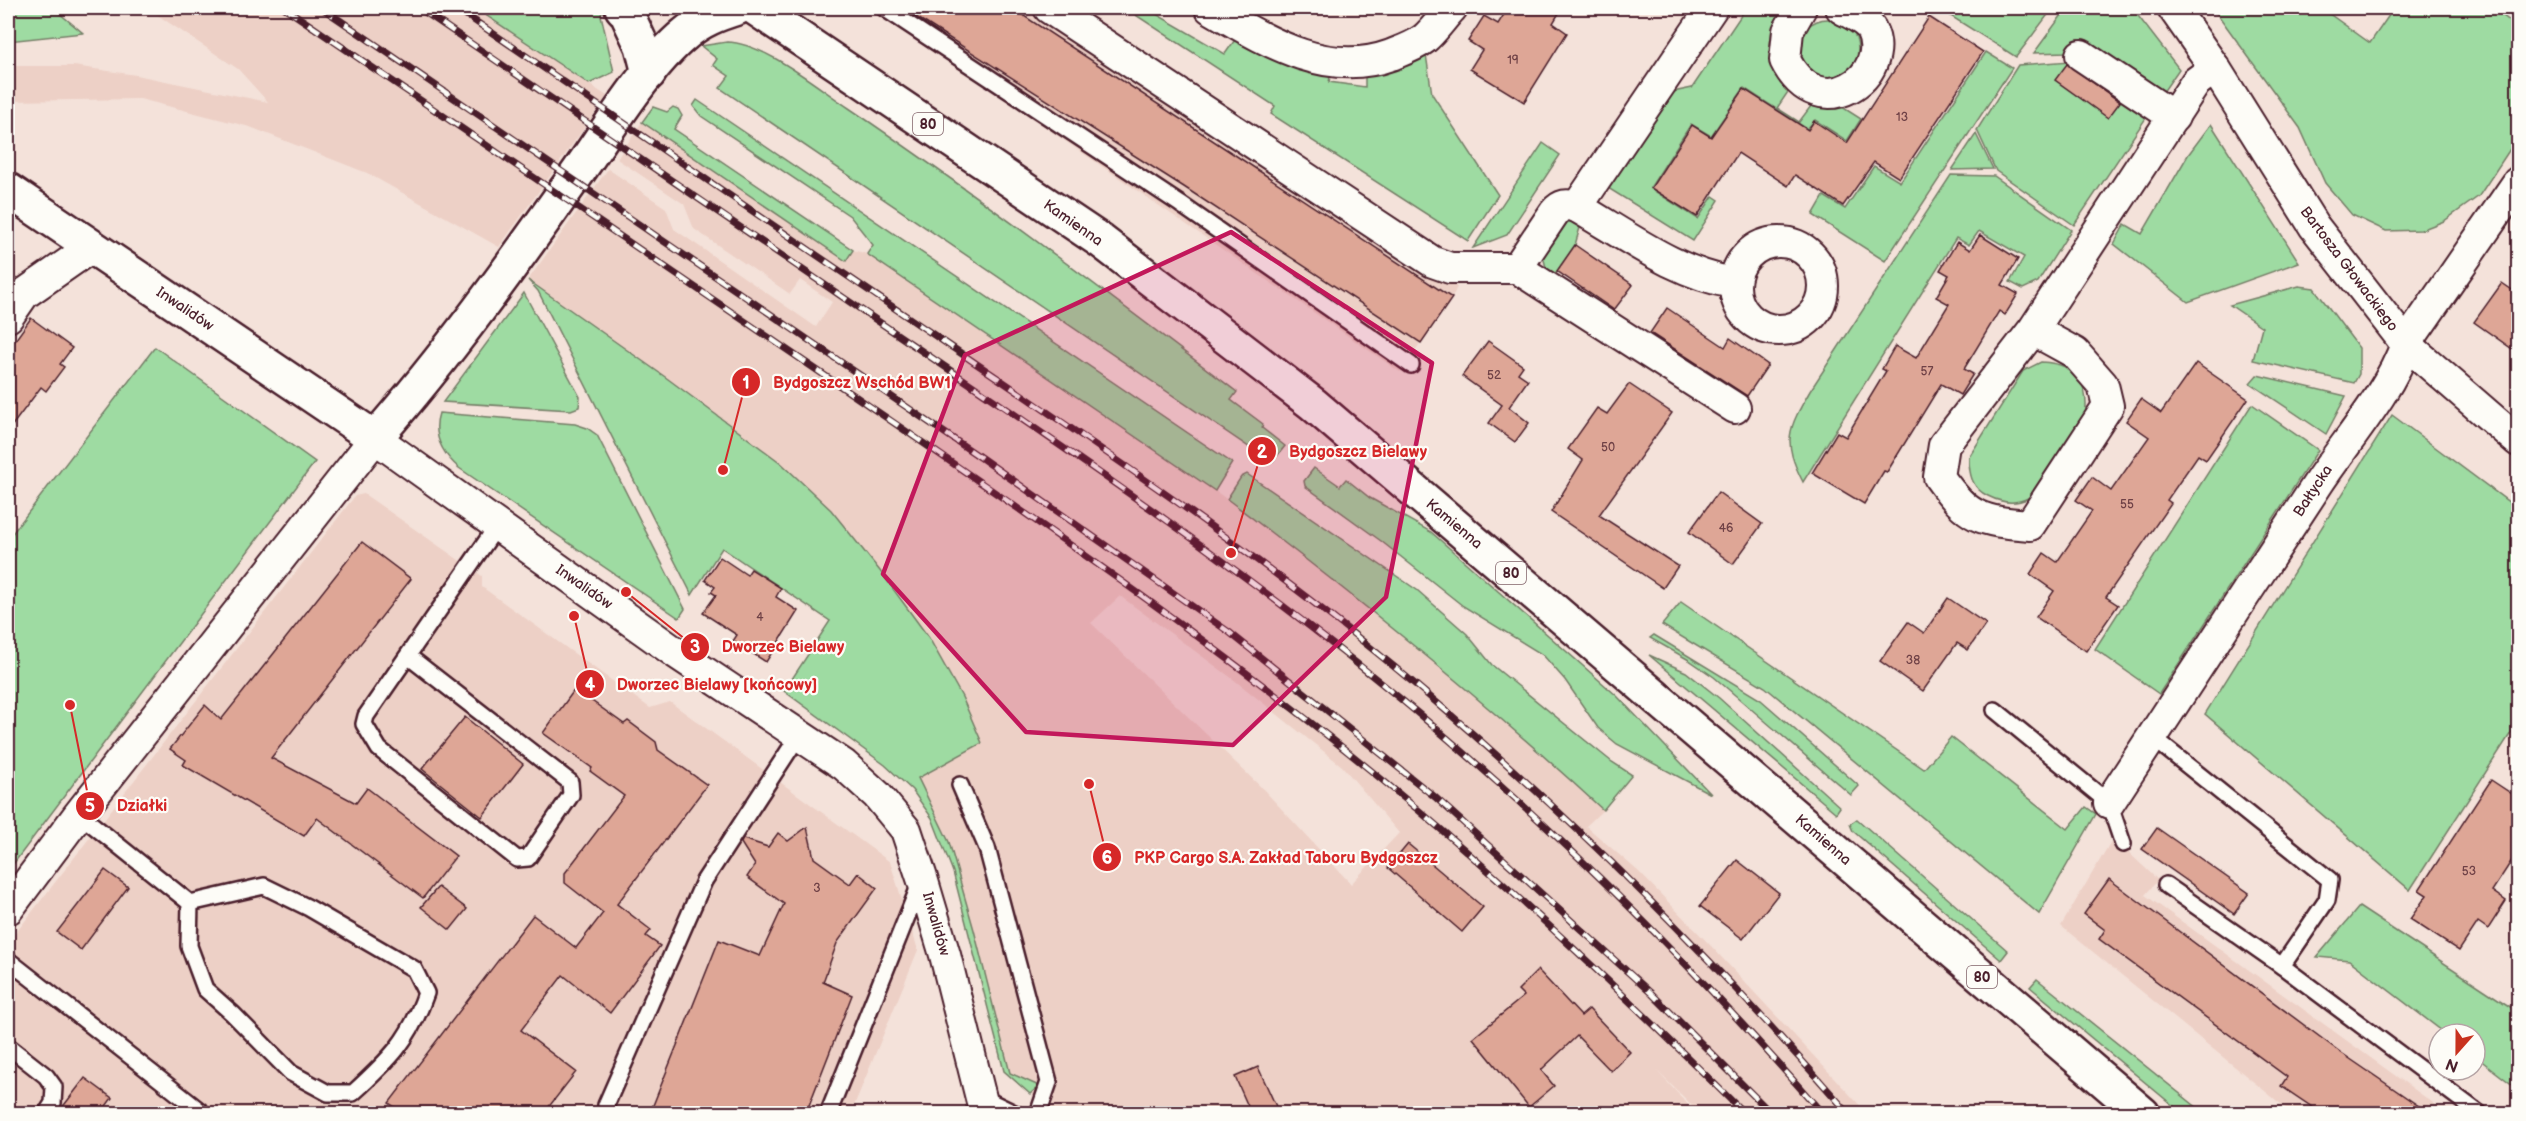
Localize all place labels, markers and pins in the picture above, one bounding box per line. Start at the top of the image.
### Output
callout: Bydgoszcz Wschód BW1 [731,365,963,399]
callout: Bydgoszcz Bielawy [1247,434,1439,468]
callout: Dworzec Bielawy [680,630,857,664]
callout: Dworzec Bielawy [końcowy] [575,667,830,701]
callout: Działki [75,789,180,823]
callout: PKP Cargo S.A. Zakład Taboru Bydgoszcz [1092,840,1450,874]

